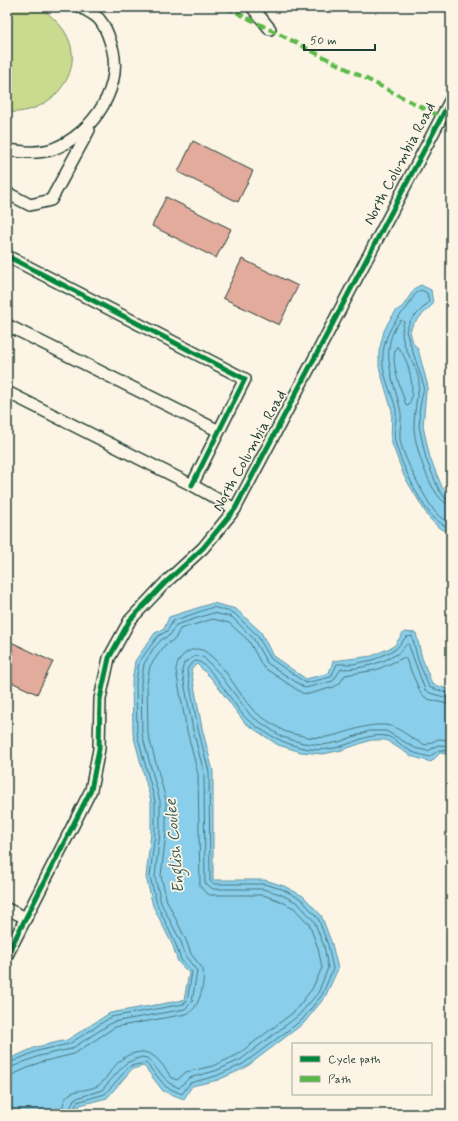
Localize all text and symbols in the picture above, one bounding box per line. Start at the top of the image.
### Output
scale bar [304,26,375,52]
text: 50 m [310,33,337,49]
street label: North Columbia Road [359,99,441,229]
street label: North Columbia Road [208,387,292,515]
water label: English Coulee [160,797,192,894]
legend [292,1043,432,1095]
text: Cycle path [328,1052,380,1068]
text: Path [328,1072,351,1088]

